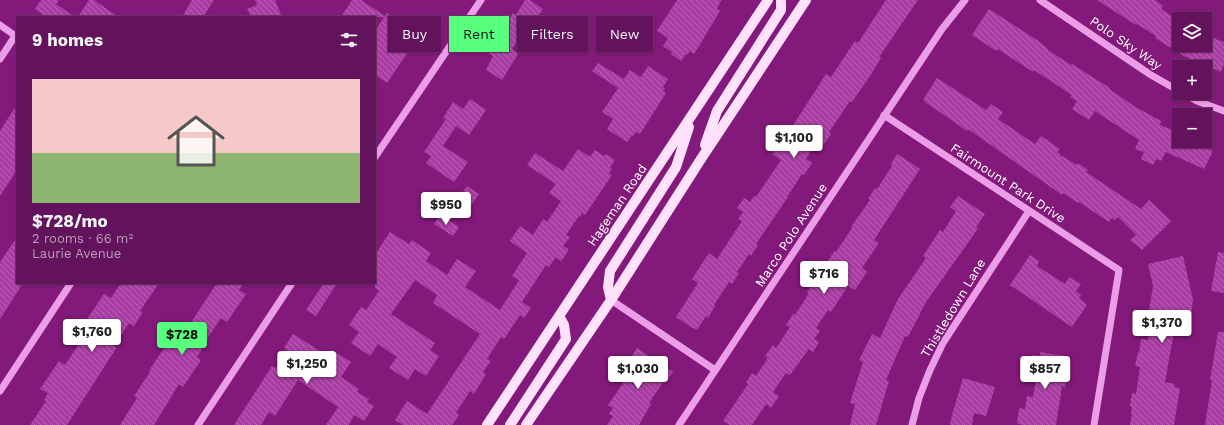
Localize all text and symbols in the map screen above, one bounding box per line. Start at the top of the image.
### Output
map controls [1172,12,1212,148]
button: layers [1172,12,1212,52]
street label: Polo Sky Way [1087,13,1165,73]
chip: Buy [388,16,441,52]
chip: Rent [449,16,509,52]
chip: Filters [517,16,588,52]
chip: New [596,16,653,52]
icon: filters [338,29,360,51]
text: 9 homes [32,30,103,50]
button: + [1172,60,1212,100]
icon: home [160,105,232,177]
button: − [1172,108,1212,148]
pin: $1,100 [761,125,827,159]
text: $1,100 [775,130,813,145]
street label: Fairmount Park Drive [948,140,1068,226]
street label: Hageman Road [584,161,650,249]
street label: Marco Polo Avenue [752,180,830,290]
pin: $950 [422,192,470,226]
text: $950 [430,197,462,212]
text: $728/mo [32,211,108,231]
text: 2 rooms · 66 m² [32,231,133,246]
text: Laurie Avenue [32,246,121,261]
street label: Thistledown Lane [918,256,988,360]
pin: $716 [800,261,848,295]
text: $716 [809,266,839,281]
pin: $1,370 [1129,310,1195,344]
text: $1,370 [1142,315,1183,330]
pin: $1,760 [59,319,125,353]
pin: $728 [158,322,206,356]
text: $1,760 [72,324,112,339]
text: $728 [166,327,198,342]
pin: $1,250 [274,351,340,385]
text: $1,250 [286,356,328,371]
pin: $1,030 [605,356,671,390]
pin: $857 [1021,356,1069,390]
text: $1,030 [617,361,659,376]
text: $857 [1029,361,1061,376]

